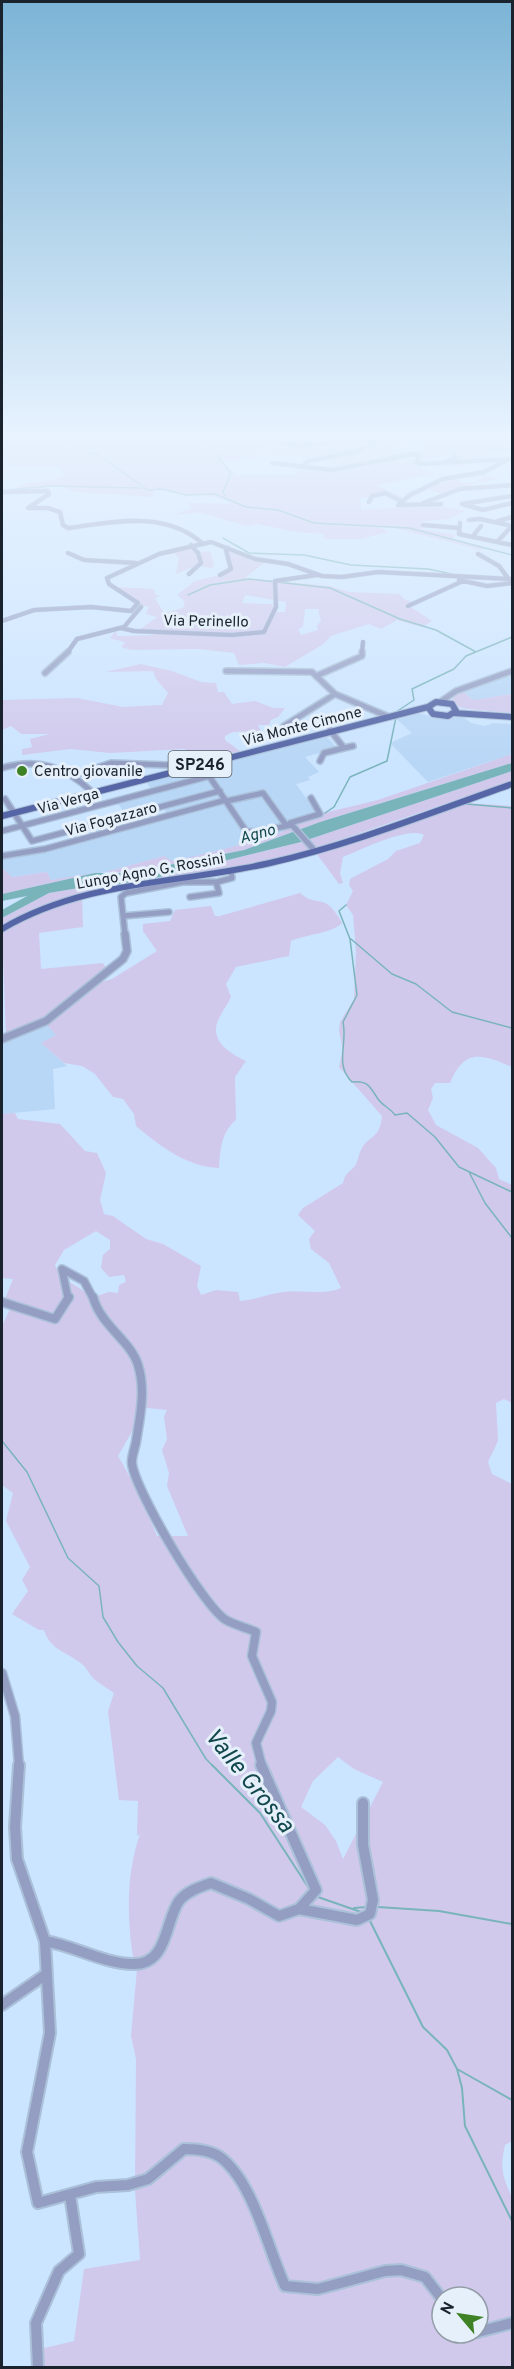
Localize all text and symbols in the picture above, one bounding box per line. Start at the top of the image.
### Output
street label: Via Perinello [163,612,249,633]
street label: Via Monte Cimone [241,703,364,751]
road number: SP246 [168,751,232,777]
place label: Centro giovanile [34,763,143,782]
marker: Centro giovanile [15,764,29,778]
street label: Via Verga [36,785,101,820]
street label: Via Fogazzaro [63,799,159,842]
water label: Agno [237,820,278,849]
street label: Lungo Agno G. Rossini [75,850,226,895]
water label: Valle Grossa [197,1723,300,1840]
north arrow [430,2285,490,2345]
text: N [437,2299,460,2319]

